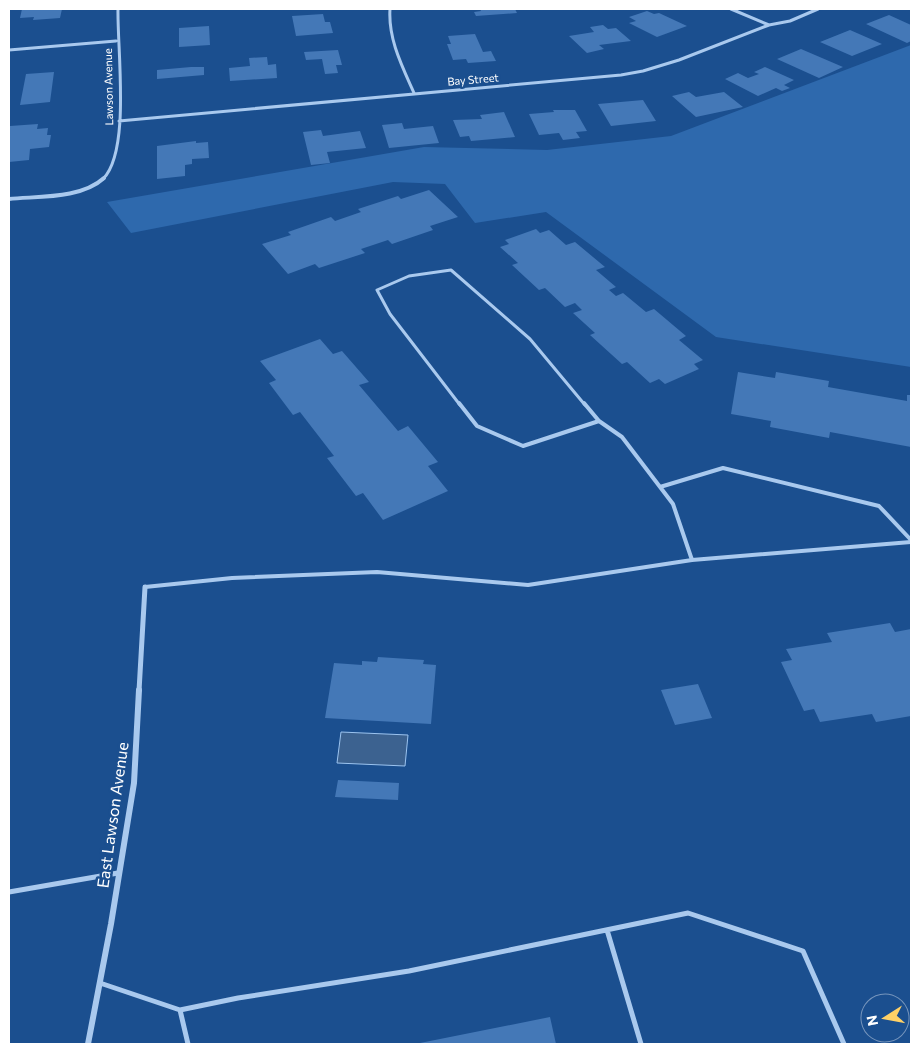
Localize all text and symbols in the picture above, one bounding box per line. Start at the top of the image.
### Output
street label: Lawson Avenue [101,48,115,126]
street label: Bay Street [447,70,500,88]
street label: East Lawson Avenue [92,741,132,889]
north arrow [860,993,910,1043]
text: N [862,1014,881,1027]

